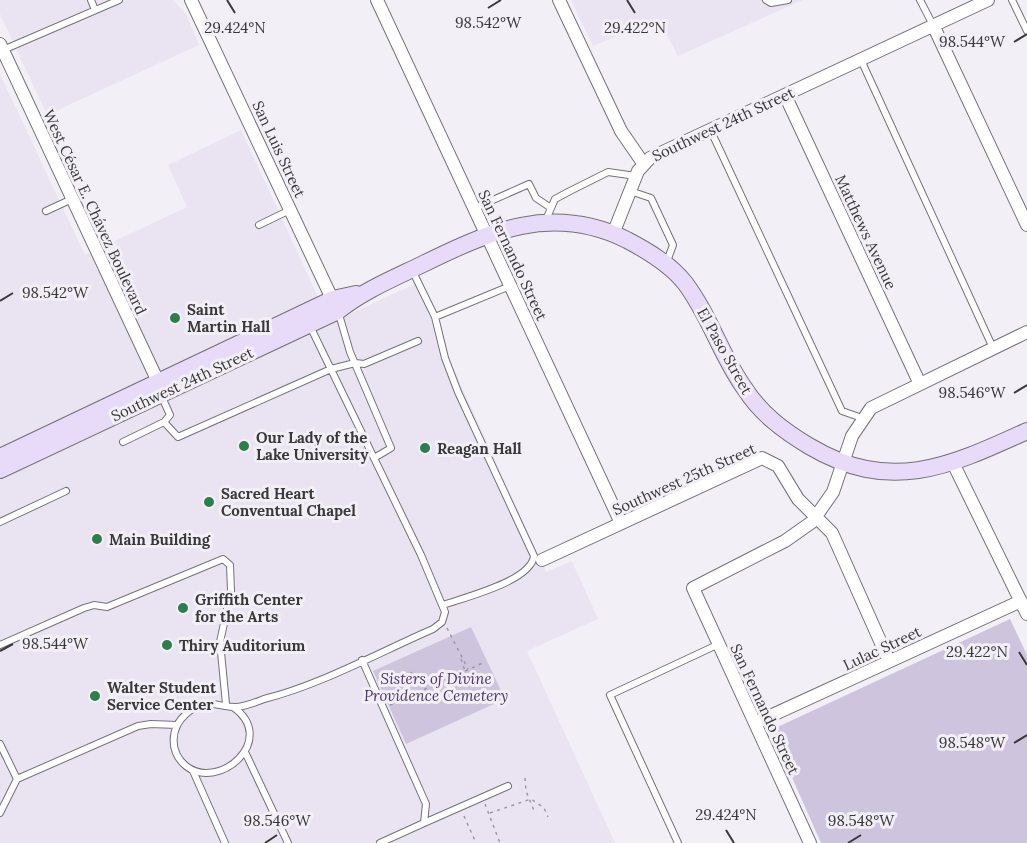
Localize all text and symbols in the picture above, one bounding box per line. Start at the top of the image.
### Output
text: 98.542°W [455,13,522,32]
text: 29.424°N [204,18,266,37]
text: 29.422°N [604,18,666,37]
text: 98.544°W [939,32,1006,51]
street label: Southwest 24th Street [649,83,797,165]
street label: San Luis Street [248,98,310,201]
street label: West César E. Chávez Boulevard [39,107,151,317]
street label: Matthews Avenue [831,172,901,292]
street label: San Fernando Street [474,187,552,324]
text: 98.542°W [22,283,89,302]
place label: Saint Martin Hall [187,300,271,336]
street label: El Paso Street [693,304,757,398]
marker: Saint Martin Hall [168,311,182,325]
street label: Southwest 24th Street [108,343,256,425]
text: 98.546°W [939,383,1006,402]
place label: Our Lady of the Lake University [256,428,369,464]
marker: Our Lady of the Lake University [237,439,251,453]
place label: Reagan Hall [437,439,522,458]
street label: Southwest 25th Street [609,439,759,519]
marker: Reagan Hall [418,441,432,455]
place label: Sacred Heart Conventual Chapel [221,484,356,520]
marker: Sacred Heart Conventual Chapel [202,495,216,509]
place label: Main Building [109,530,211,549]
marker: Main Building [90,532,104,546]
place label: Griffith Center for the Arts [195,590,303,626]
marker: Griffith Center for the Arts [176,601,190,615]
street label: Lulac Street [840,622,924,674]
text: 98.544°W [22,634,89,653]
place label: Thiry Auditorium [179,636,305,655]
marker: Thiry Auditorium [160,638,174,652]
street label: San Fernando Street [726,641,804,778]
text: 29.422°N [946,642,1008,661]
park label: Sisters of Divine Providence Cemetery [364,669,508,705]
place label: Walter Student Service Center [107,678,217,714]
marker: Walter Student Service Center [88,689,102,703]
text: 98.548°W [939,733,1006,752]
text: 29.424°N [695,805,757,824]
text: 98.546°W [244,811,311,830]
text: 98.548°W [828,811,895,830]

